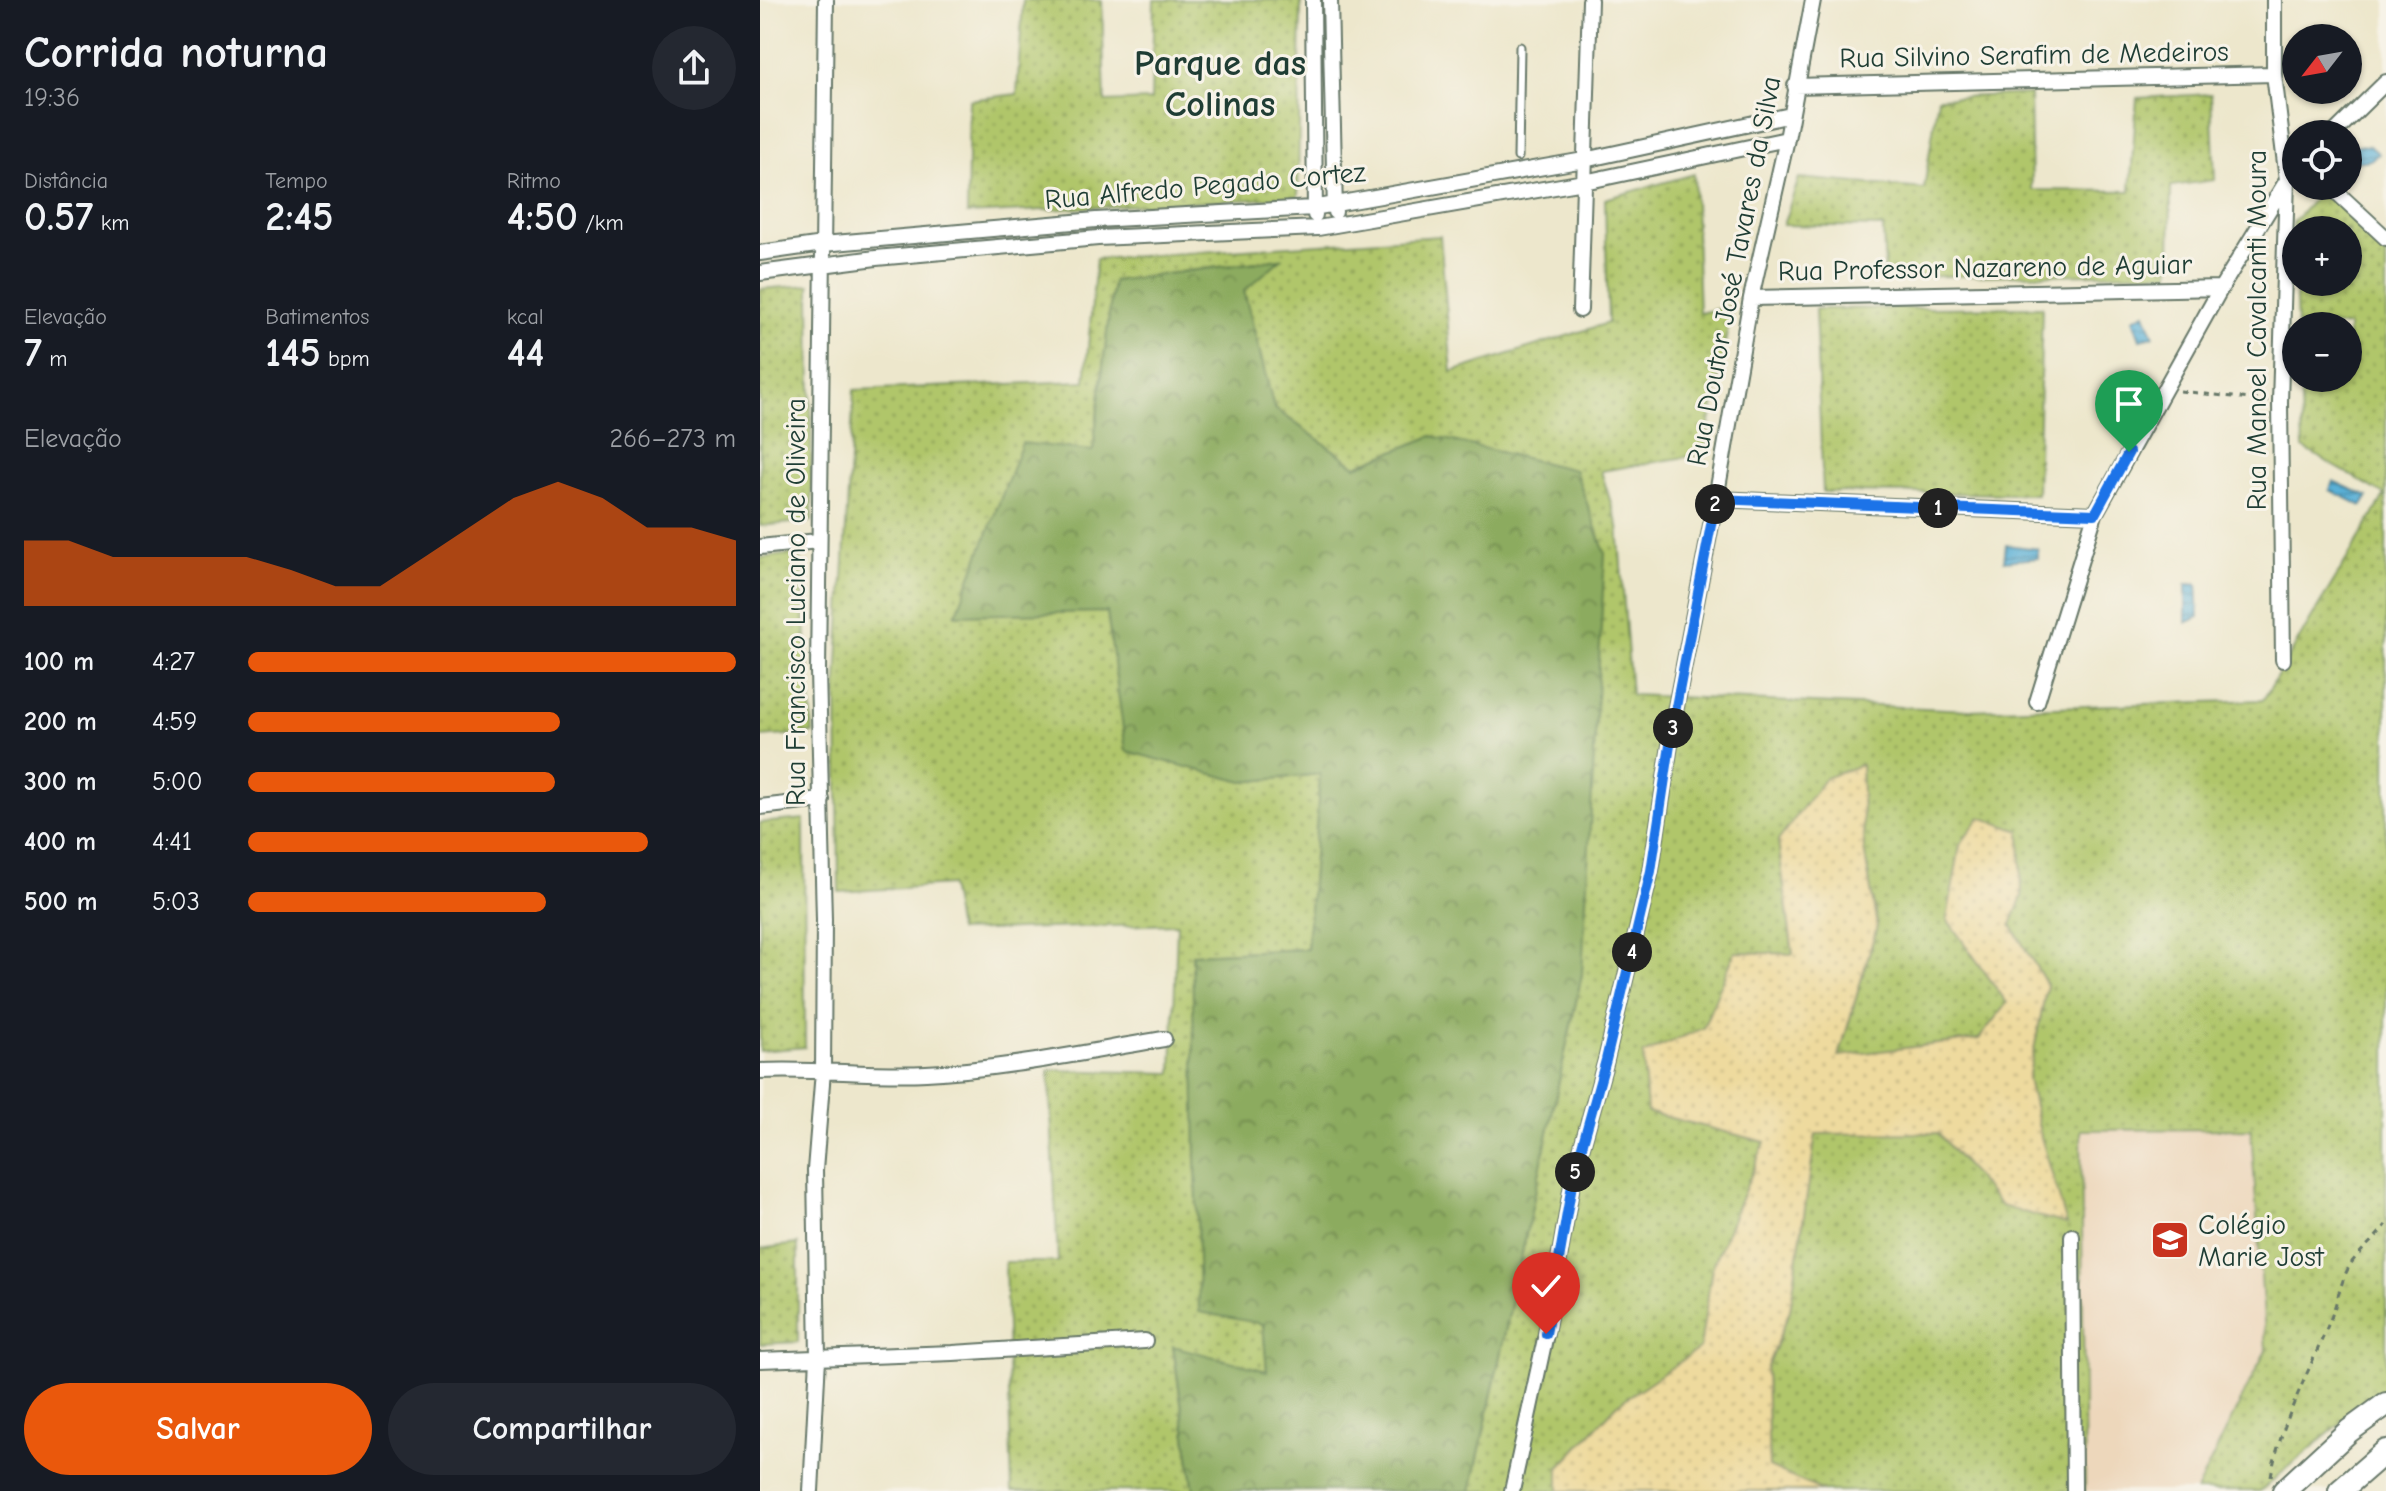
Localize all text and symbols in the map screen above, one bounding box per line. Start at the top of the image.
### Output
north arrow [2282,24,2362,104]
map controls [2282,24,2362,392]
button: share [652,26,736,110]
text: Corrida noturna [24,27,328,78]
street label: Rua Silvino Serafim de Medeiros [1839,36,2229,74]
district label: Parque das Colinas [1134,43,1306,125]
street label: Rua Doutor José Tavares da Silva [1680,74,1787,469]
text: 19:36 [24,83,80,113]
button: locate [2282,120,2362,200]
street label: Rua Manoel Cavalcanti Moura [2241,150,2273,510]
street label: Rua Alfredo Pegado Cortez [1043,156,1367,216]
text: Distância [24,168,108,194]
text: Tempo [265,168,328,194]
text: Ritmo [507,168,561,194]
text: 0.57 [24,194,93,240]
text: 2:45 [265,194,334,240]
text: 4:50 [507,194,578,240]
text: km [93,210,130,236]
text: /km [578,210,624,236]
button: + [2282,216,2362,296]
street label: Rua Professor Nazareno de Aguiar [1778,248,2192,288]
text: Elevação [24,304,107,330]
text: Batimentos [265,304,369,330]
text: kcal [507,304,544,330]
button: − [2282,312,2362,392]
text: 7 [24,330,42,376]
text: 145 [265,330,321,376]
text: 44 [507,330,544,376]
text: m [42,346,68,372]
text: bpm [321,346,370,372]
pin [2095,370,2163,452]
icon: arrive [2107,382,2151,426]
street label: Rua Francisco Luciano de Oliveira [780,398,812,806]
text: Elevação [24,424,122,454]
text: 266–273 m [609,424,736,454]
pin: 2 [1695,484,1735,524]
pin: 1 [1918,488,1958,528]
text: 2 [1710,491,1720,517]
text: 1 [1934,495,1942,521]
text: 100 m [24,647,94,677]
text: 4:27 [152,647,195,677]
text: 200 m [24,707,97,737]
text: 4:59 [152,707,197,737]
pin: 3 [1653,708,1693,748]
text: 3 [1668,715,1678,741]
text: 300 m [24,767,97,797]
text: 5:00 [152,767,202,797]
text: 400 m [24,827,96,857]
text: 4:41 [152,827,192,857]
text: 500 m [24,887,98,917]
text: 5:03 [152,887,200,917]
pin: 4 [1612,932,1652,972]
text: 4 [1627,939,1637,965]
pin: 5 [1555,1152,1595,1192]
text: 5 [1569,1159,1581,1185]
place label: Colégio Marie Jost [2198,1209,2325,1273]
school or university icon: Colégio Marie Jost [2149,1219,2191,1261]
pin [1512,1252,1580,1334]
icon: check [1524,1264,1568,1308]
button: Salvar [24,1383,372,1475]
button: Compartilhar [388,1383,736,1475]

